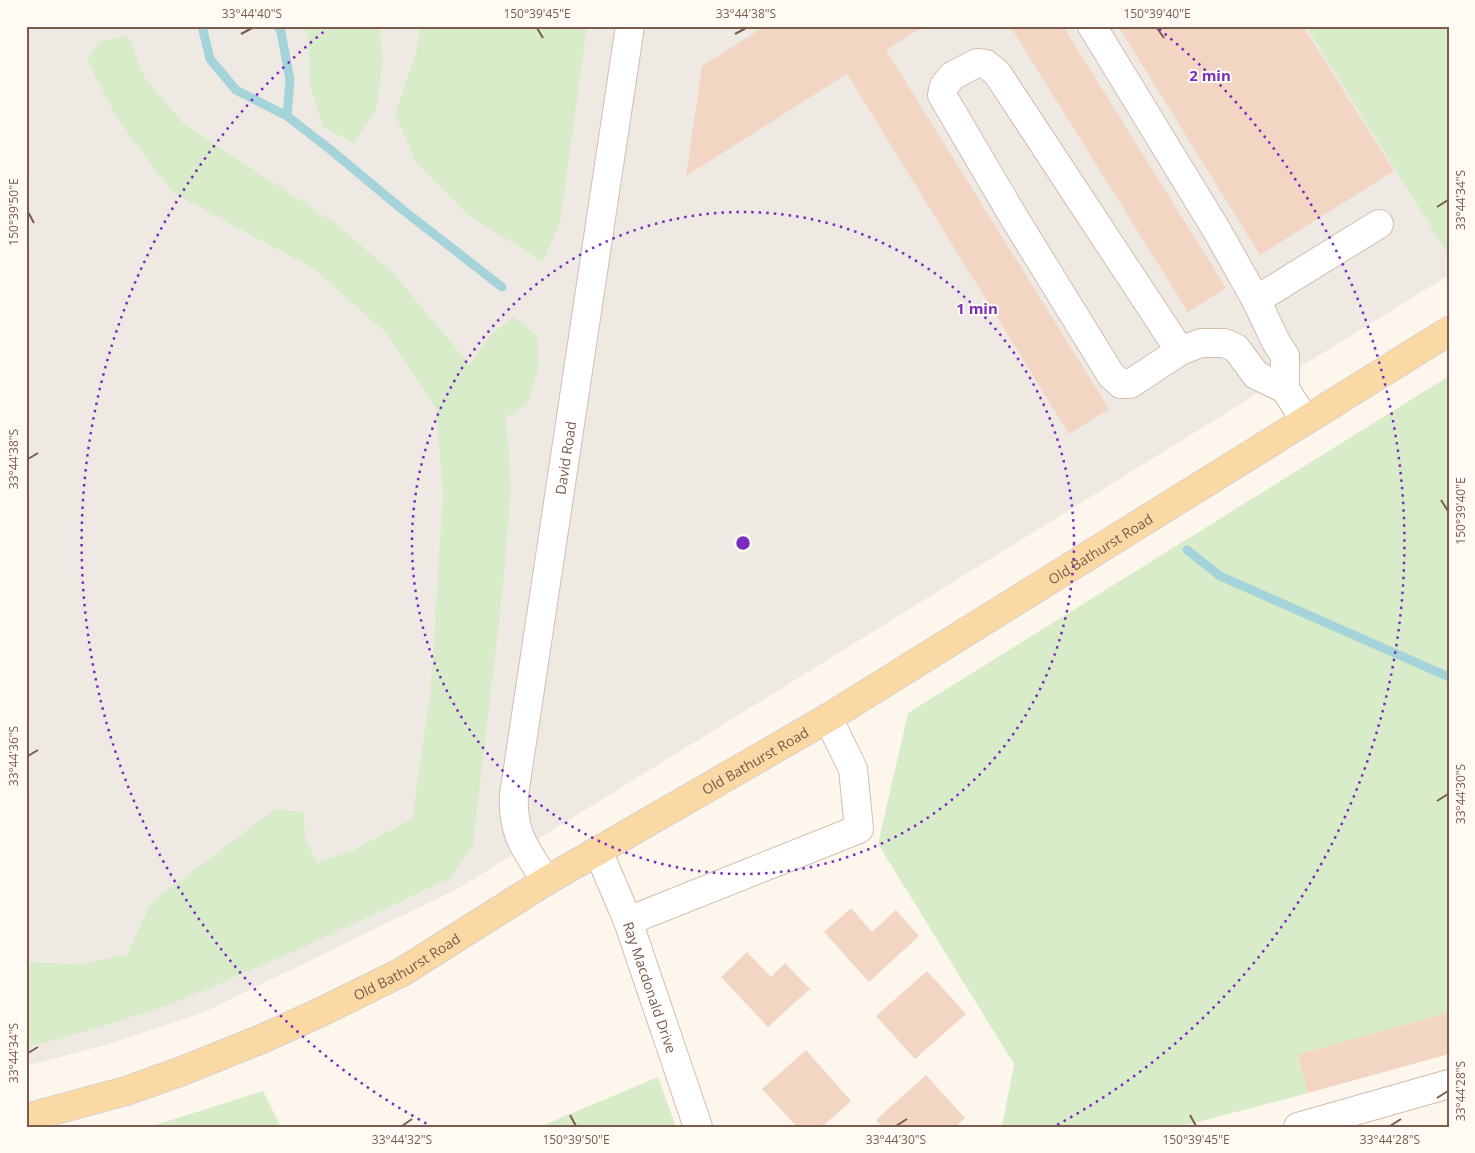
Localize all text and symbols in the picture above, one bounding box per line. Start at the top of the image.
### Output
text: 33°44'40"S [222,5,282,22]
text: 150°39'45"E [503,5,571,22]
text: 33°44'38"S [716,5,776,22]
text: 150°39'40"E [1123,5,1191,22]
text: 2 min [1189,65,1231,85]
text: 33°44'34"S [1452,170,1469,230]
text: 150°39'50"E [5,178,22,246]
text: 1 min [956,298,998,318]
street label: David Road [550,420,580,496]
text: 33°44'38"S [5,429,22,489]
text: 150°39'40"E [1452,477,1469,545]
street label: Old Bathurst Road [1044,509,1156,588]
centre of rings [734,534,752,552]
street label: Old Bathurst Road [698,722,812,799]
text: 33°44'36"S [5,726,22,786]
text: 33°44'30"S [1452,764,1469,824]
street label: Ray Macdonald Drive [619,919,682,1055]
street label: Old Bathurst Road [350,928,463,1004]
text: 33°44'34"S [5,1023,22,1083]
text: 33°44'28"S [1452,1061,1469,1121]
text: 33°44'32"S [372,1131,432,1148]
text: 150°39'50"E [542,1131,610,1148]
text: 33°44'30"S [866,1131,926,1148]
text: 150°39'45"E [1162,1131,1230,1148]
text: 33°44'28"S [1360,1131,1420,1148]

